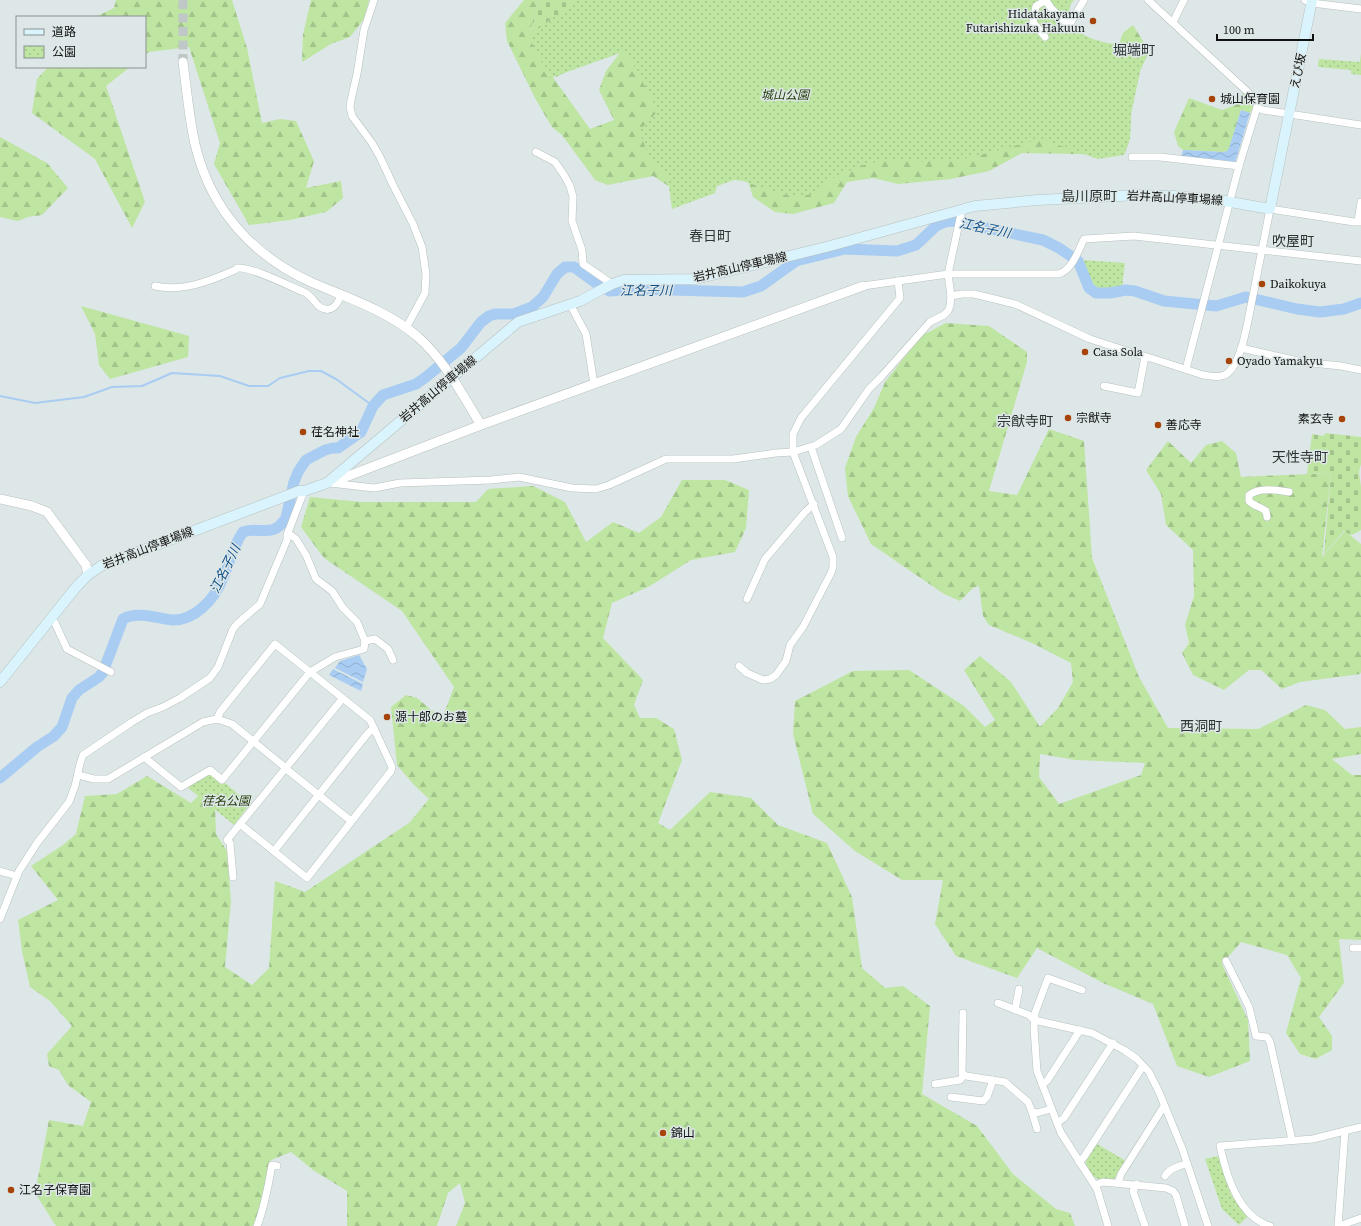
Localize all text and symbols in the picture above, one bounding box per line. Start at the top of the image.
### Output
place label: Hidatakayama Futarishizuka Hakuun [966,6,1086,36]
legend [16,16,146,68]
marker: Hidatakayama Futarishizuka Hakuun [1088,16,1098,26]
scale bar [1217,16,1313,42]
text: 100 m [1223,22,1255,38]
text: 道路 [52,24,76,40]
district label: 堀端町 [1113,40,1155,60]
text: 公園 [52,44,76,60]
street label: えび坂 [1286,52,1310,90]
park label: 城山公園 [761,87,811,103]
place label: 城山保育園 [1220,91,1280,107]
marker: 城山保育園 [1207,94,1217,104]
district label: 島川原町 [1061,186,1117,206]
street label: 岩井高山停車場線 [1127,187,1223,209]
water label: 江名子川 [958,214,1014,242]
district label: 春日町 [689,226,731,246]
district label: 吹屋町 [1272,231,1314,251]
street label: 岩井高山停車場線 [691,248,789,286]
place label: Daikokuya [1270,276,1327,292]
marker: Daikokuya [1257,279,1267,289]
water label: 江名子川 [620,282,674,299]
place label: Casa Sola [1093,344,1144,360]
marker: Casa Sola [1080,347,1090,357]
street label: 岩井高山停車場線 [396,352,480,426]
place label: Oyado Yamakyu [1237,353,1323,369]
marker: Oyado Yamakyu [1224,356,1234,366]
place label: 宗猷寺 [1076,410,1112,426]
district label: 宗猷寺町 [997,411,1053,431]
place label: 素玄寺 [1298,411,1334,427]
marker: 宗猷寺 [1063,413,1073,423]
marker: 素玄寺 [1337,414,1347,424]
place label: 善応寺 [1166,417,1202,433]
marker: 善応寺 [1153,420,1163,430]
place label: 荏名神社 [311,424,359,440]
marker: 荏名神社 [298,427,308,437]
district label: 天性寺町 [1272,447,1328,467]
street label: 岩井高山停車場線 [100,523,196,573]
water label: 江名子川 [206,540,245,596]
place label: 源十郎のお墓 [395,709,467,725]
marker: 源十郎のお墓 [382,712,392,722]
district label: 西洞町 [1180,716,1222,736]
park label: 荏名公園 [202,793,252,809]
place label: 錦山 [671,1125,695,1141]
marker: 錦山 [658,1128,668,1138]
place label: 江名子保育園 [19,1182,91,1198]
marker: 江名子保育園 [6,1185,16,1195]

